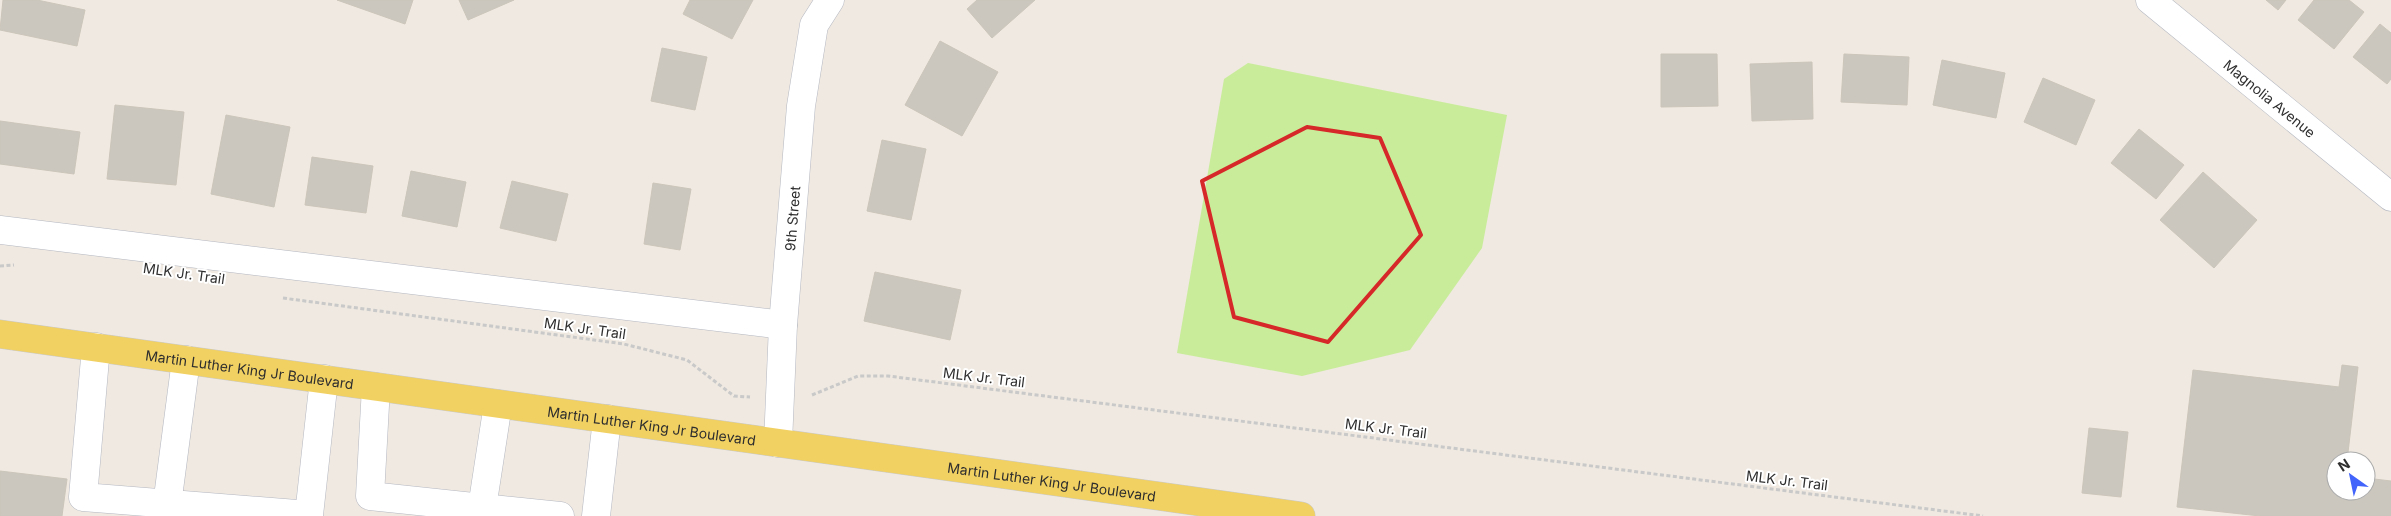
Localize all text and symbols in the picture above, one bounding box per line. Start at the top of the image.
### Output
street label: Magnolia Avenue [2221,56,2319,141]
street label: 9th Street [781,185,803,252]
street label: MLK Jr. Trail [142,259,226,287]
street label: MLK Jr. Trail [543,314,627,342]
street label: Martin Luther King Jr Boulevard [144,346,355,392]
street label: MLK Jr. Trail [942,364,1026,390]
street label: Martin Luther King Jr Boulevard [546,402,757,448]
street label: MLK Jr. Trail [1344,415,1428,441]
north arrow [2326,451,2376,501]
text: N [2335,455,2353,475]
street label: Martin Luther King Jr Boulevard [946,458,1157,504]
street label: MLK Jr. Trail [1745,467,1829,493]

